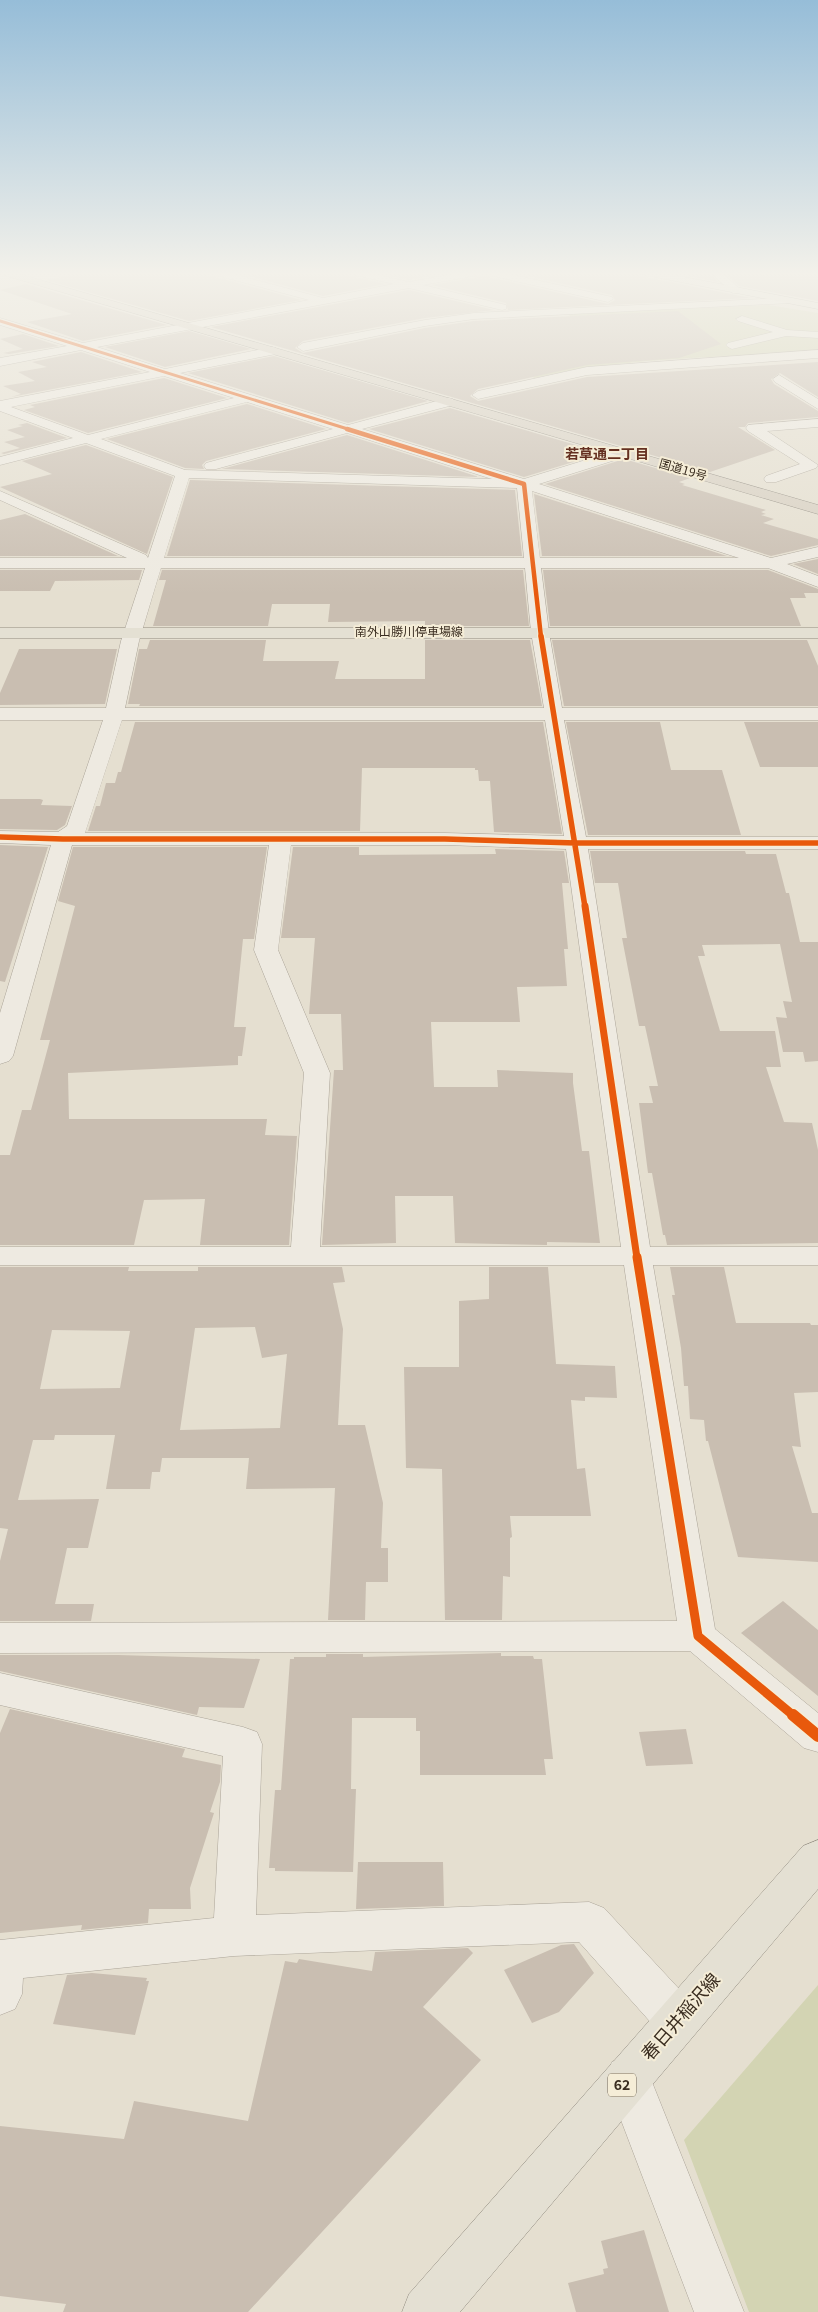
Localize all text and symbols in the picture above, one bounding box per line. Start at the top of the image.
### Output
district label: 若草通二丁目 [565,443,649,463]
street label: 国道19号 [657,454,709,484]
street label: 南外山勝川停車場線 [355,622,463,639]
street label: 春日井稲沢線 [634,1966,725,2065]
road number: 62 [608,2074,636,2096]

